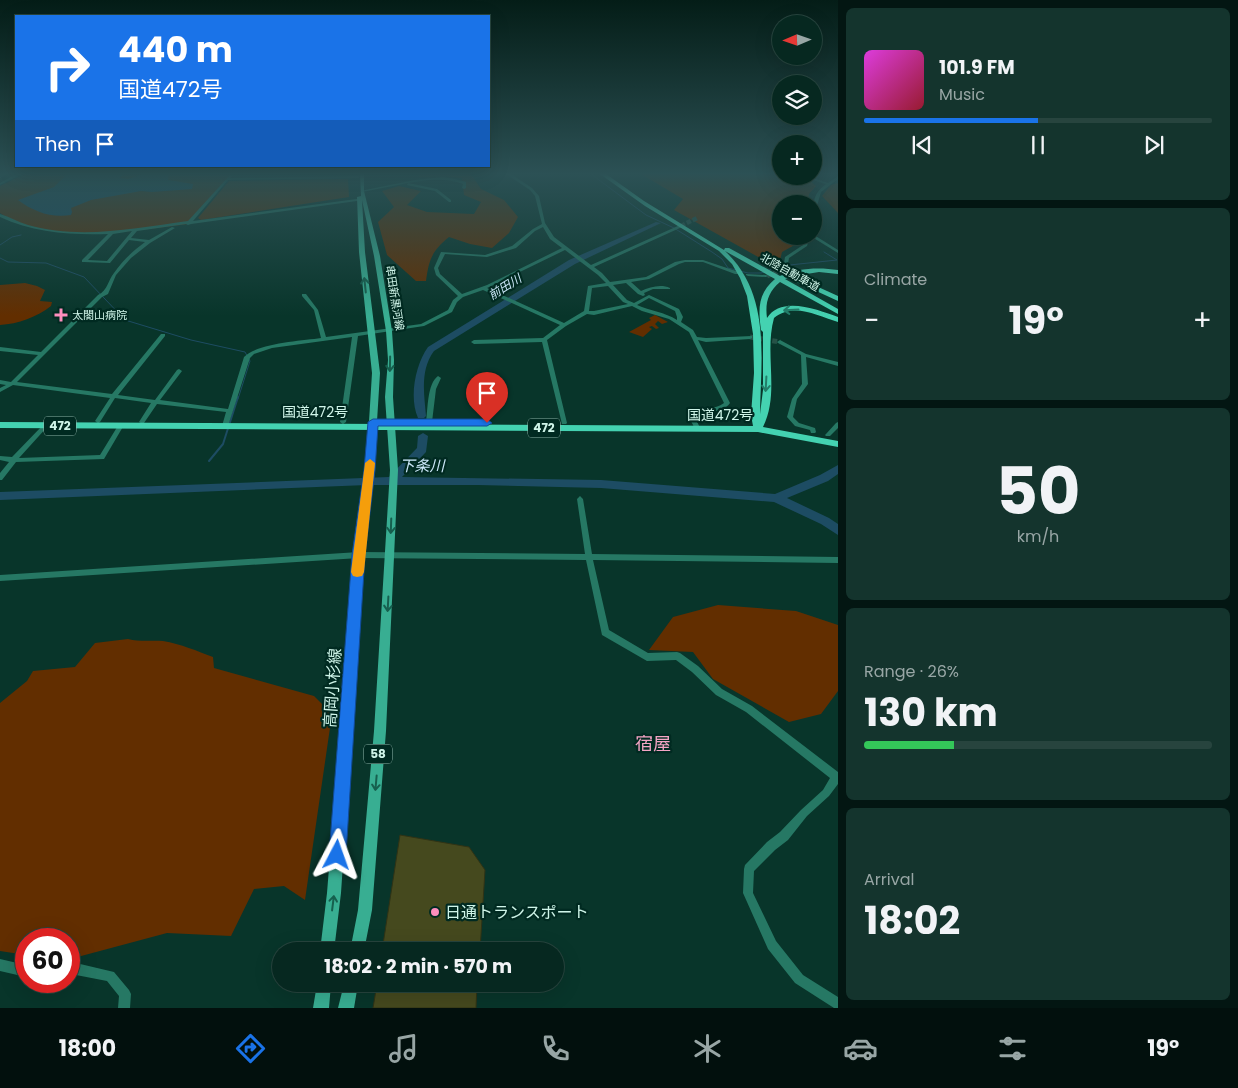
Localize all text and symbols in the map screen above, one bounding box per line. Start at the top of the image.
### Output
north arrow [772,15,822,65]
map controls [772,15,822,245]
text: 440 m [118,25,233,74]
icon: right [35,35,100,100]
text: 101.9 FM [939,54,1015,81]
text: 国道472号 [118,74,223,105]
button: layers [772,75,822,125]
text: Music [939,83,985,106]
icon: arrive [91,130,119,158]
text: Then [35,131,81,158]
icon: previous [908,131,936,159]
icon: pause [1024,131,1052,159]
icon: next [1140,131,1168,159]
button: + [772,135,822,185]
button: − [772,195,822,245]
street label: 北陸自動車道 [757,249,823,295]
street label: 串田新黒河線 [382,264,408,332]
text: Climate [864,268,927,291]
water label: 前田川 [485,269,526,303]
one-way arrow [360,277,370,293]
text: 19° [1009,294,1064,347]
text: − [864,301,879,340]
text: + [1193,301,1212,340]
one-way arrow [783,305,799,314]
place label: 太閤山病院 [72,307,127,323]
marker: 太閤山病院 [54,308,68,322]
one-way arrow [386,356,395,372]
pin [466,372,508,423]
one-way arrow [761,376,771,392]
icon: arrive [473,379,501,407]
street label: 国道472号 [282,402,348,422]
street label: 国道472号 [687,405,753,425]
road number: 472 [44,416,76,436]
road number: 472 [528,418,560,438]
text: 50 [996,446,1080,537]
water label: 下条川 [399,455,446,476]
one-way arrow [387,518,396,534]
text: km/h [1017,525,1059,548]
one-way arrow [383,595,392,611]
street label: 高岡小杉線 [318,647,347,729]
text: Range · 26% [864,660,959,683]
text: 130 km [864,686,998,739]
district label: 宿屋 [635,731,671,756]
road number: 58 [364,744,392,764]
one-way arrow [371,775,380,791]
position arrow [310,828,362,880]
text: Arrival [864,868,914,891]
text: 18:02 [864,894,960,947]
one-way arrow [328,895,338,911]
place label: 日通トランスポート [445,901,589,924]
marker: 日通トランスポート [429,906,441,918]
speed limit sign: 60 [15,928,80,993]
text: 18:02 · 2 min · 570 m [324,953,512,980]
icon: directions [233,1031,268,1066]
icon: music [386,1031,421,1066]
icon: phone [538,1031,573,1066]
icon: climate [690,1031,725,1066]
icon: car [843,1031,878,1066]
icon: filters [995,1031,1030,1066]
text: 18:00 [59,1033,116,1064]
text: 19° [1147,1033,1179,1064]

